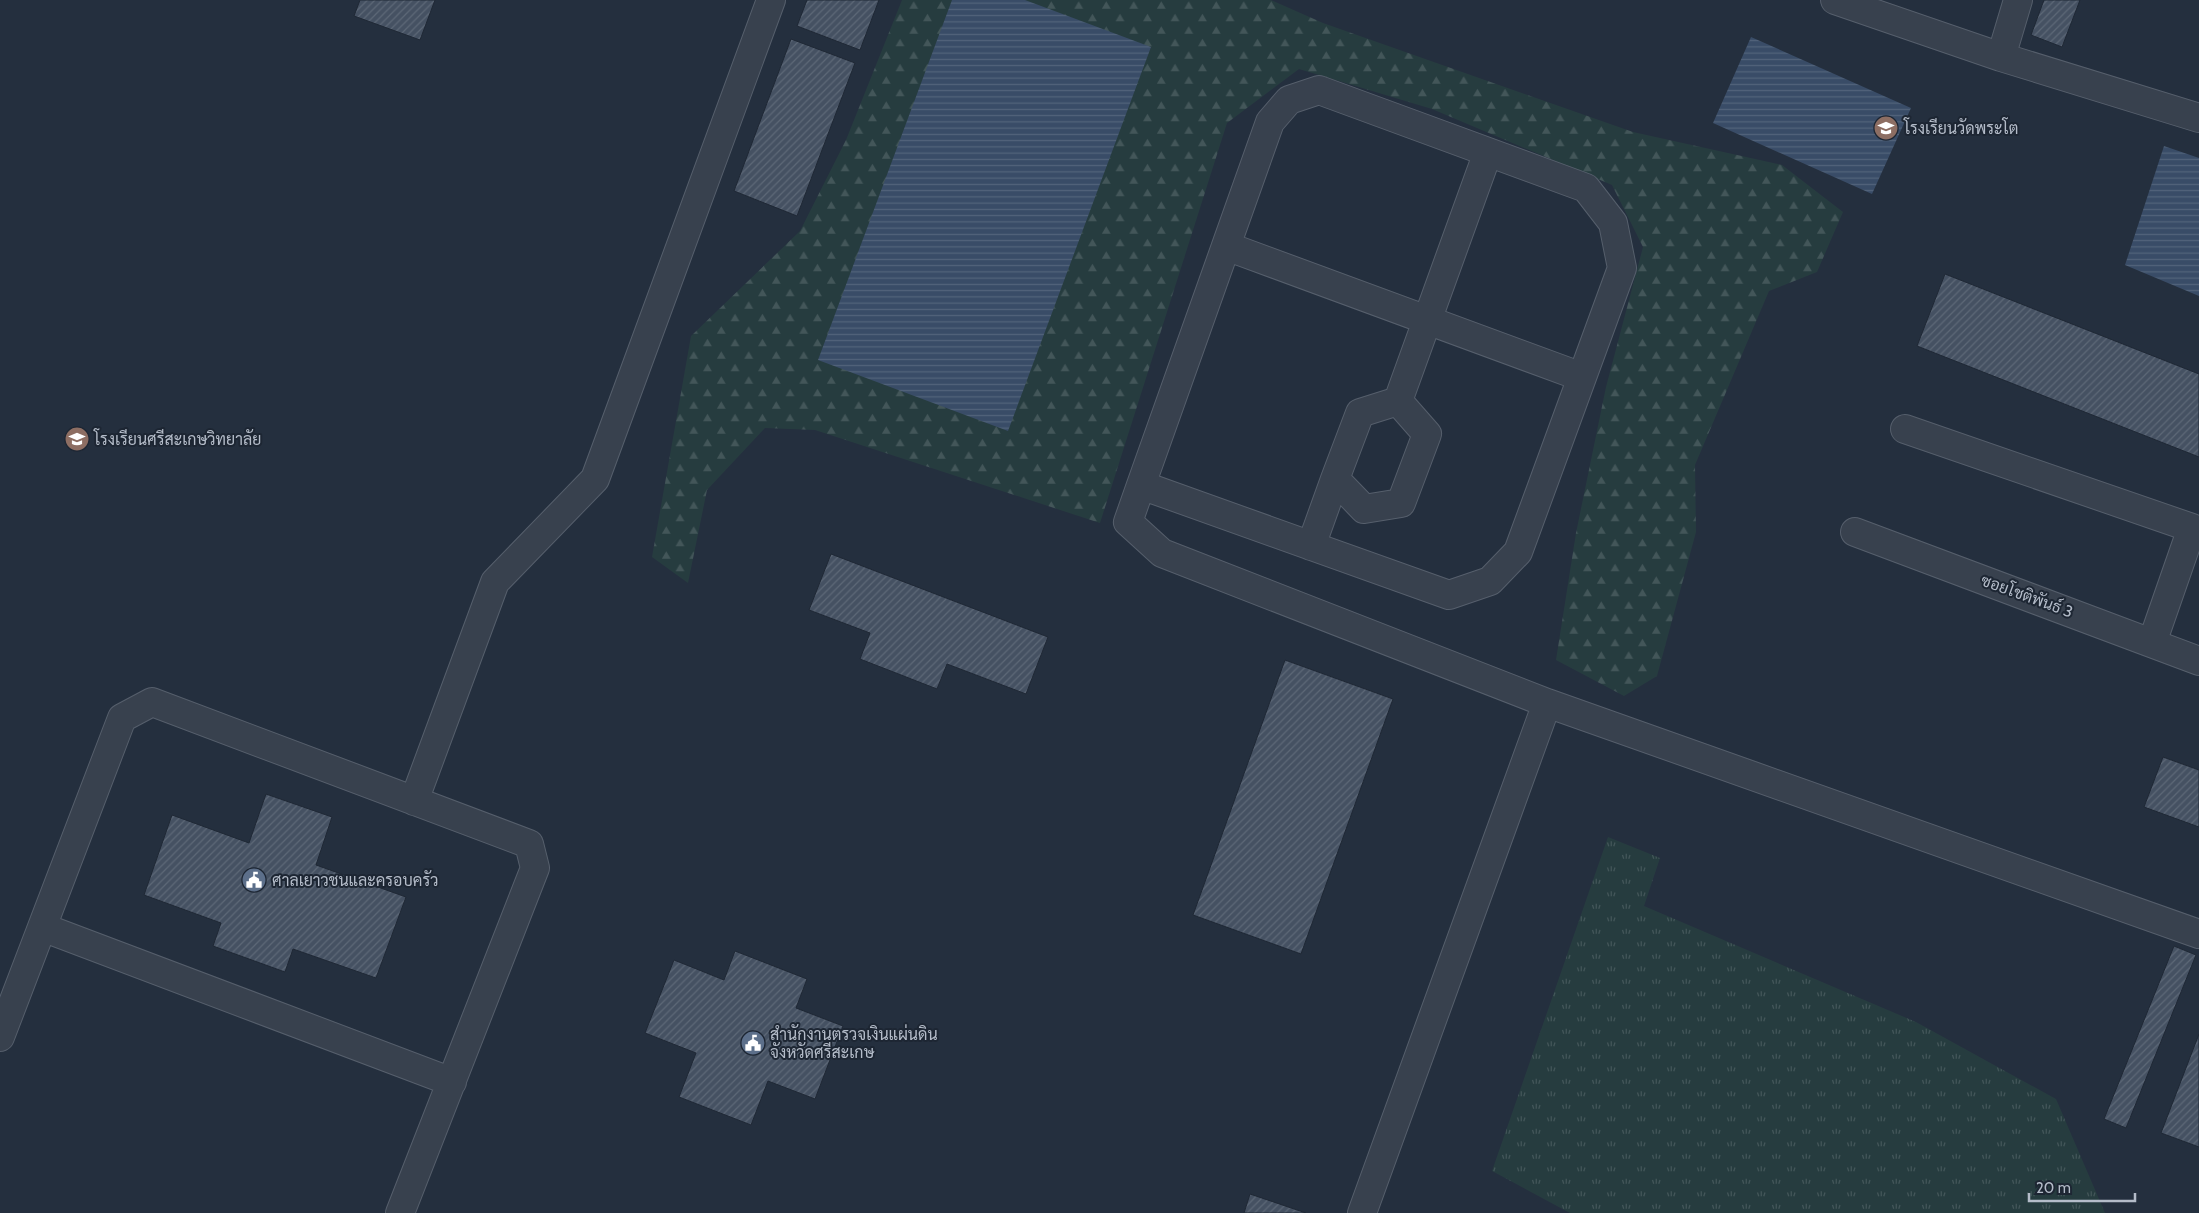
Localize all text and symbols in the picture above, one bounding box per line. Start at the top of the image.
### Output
school or university icon: โรงเรียนวัดพระโต [1873,115,1899,141]
place label: โรงเรียนวัดพระโต [1903,117,2018,138]
school or university icon: โรงเรียนศรีสะเกษวิทยาลัย [64,426,90,452]
place label: โรงเรียนศรีสะเกษวิทยาลัย [93,428,261,449]
street label: ซอยโชติพันธ์ 3 [1978,568,2077,621]
public building icon: ศาลเยาวชนและครอบครัว [241,867,267,893]
place label: ศาลเยาวชนและครอบครัว [272,870,438,890]
place label: สำนักงานตรวจเงินแผ่นดิน จังหวัดศรีสะเกษ [770,1024,938,1062]
public building icon: สำนักงานตรวจเงินแผ่นดิน จังหวัดศรีสะเกษ [740,1030,766,1056]
scale bar [2029,1170,2135,1202]
text: 20 m [2036,1179,2071,1197]

